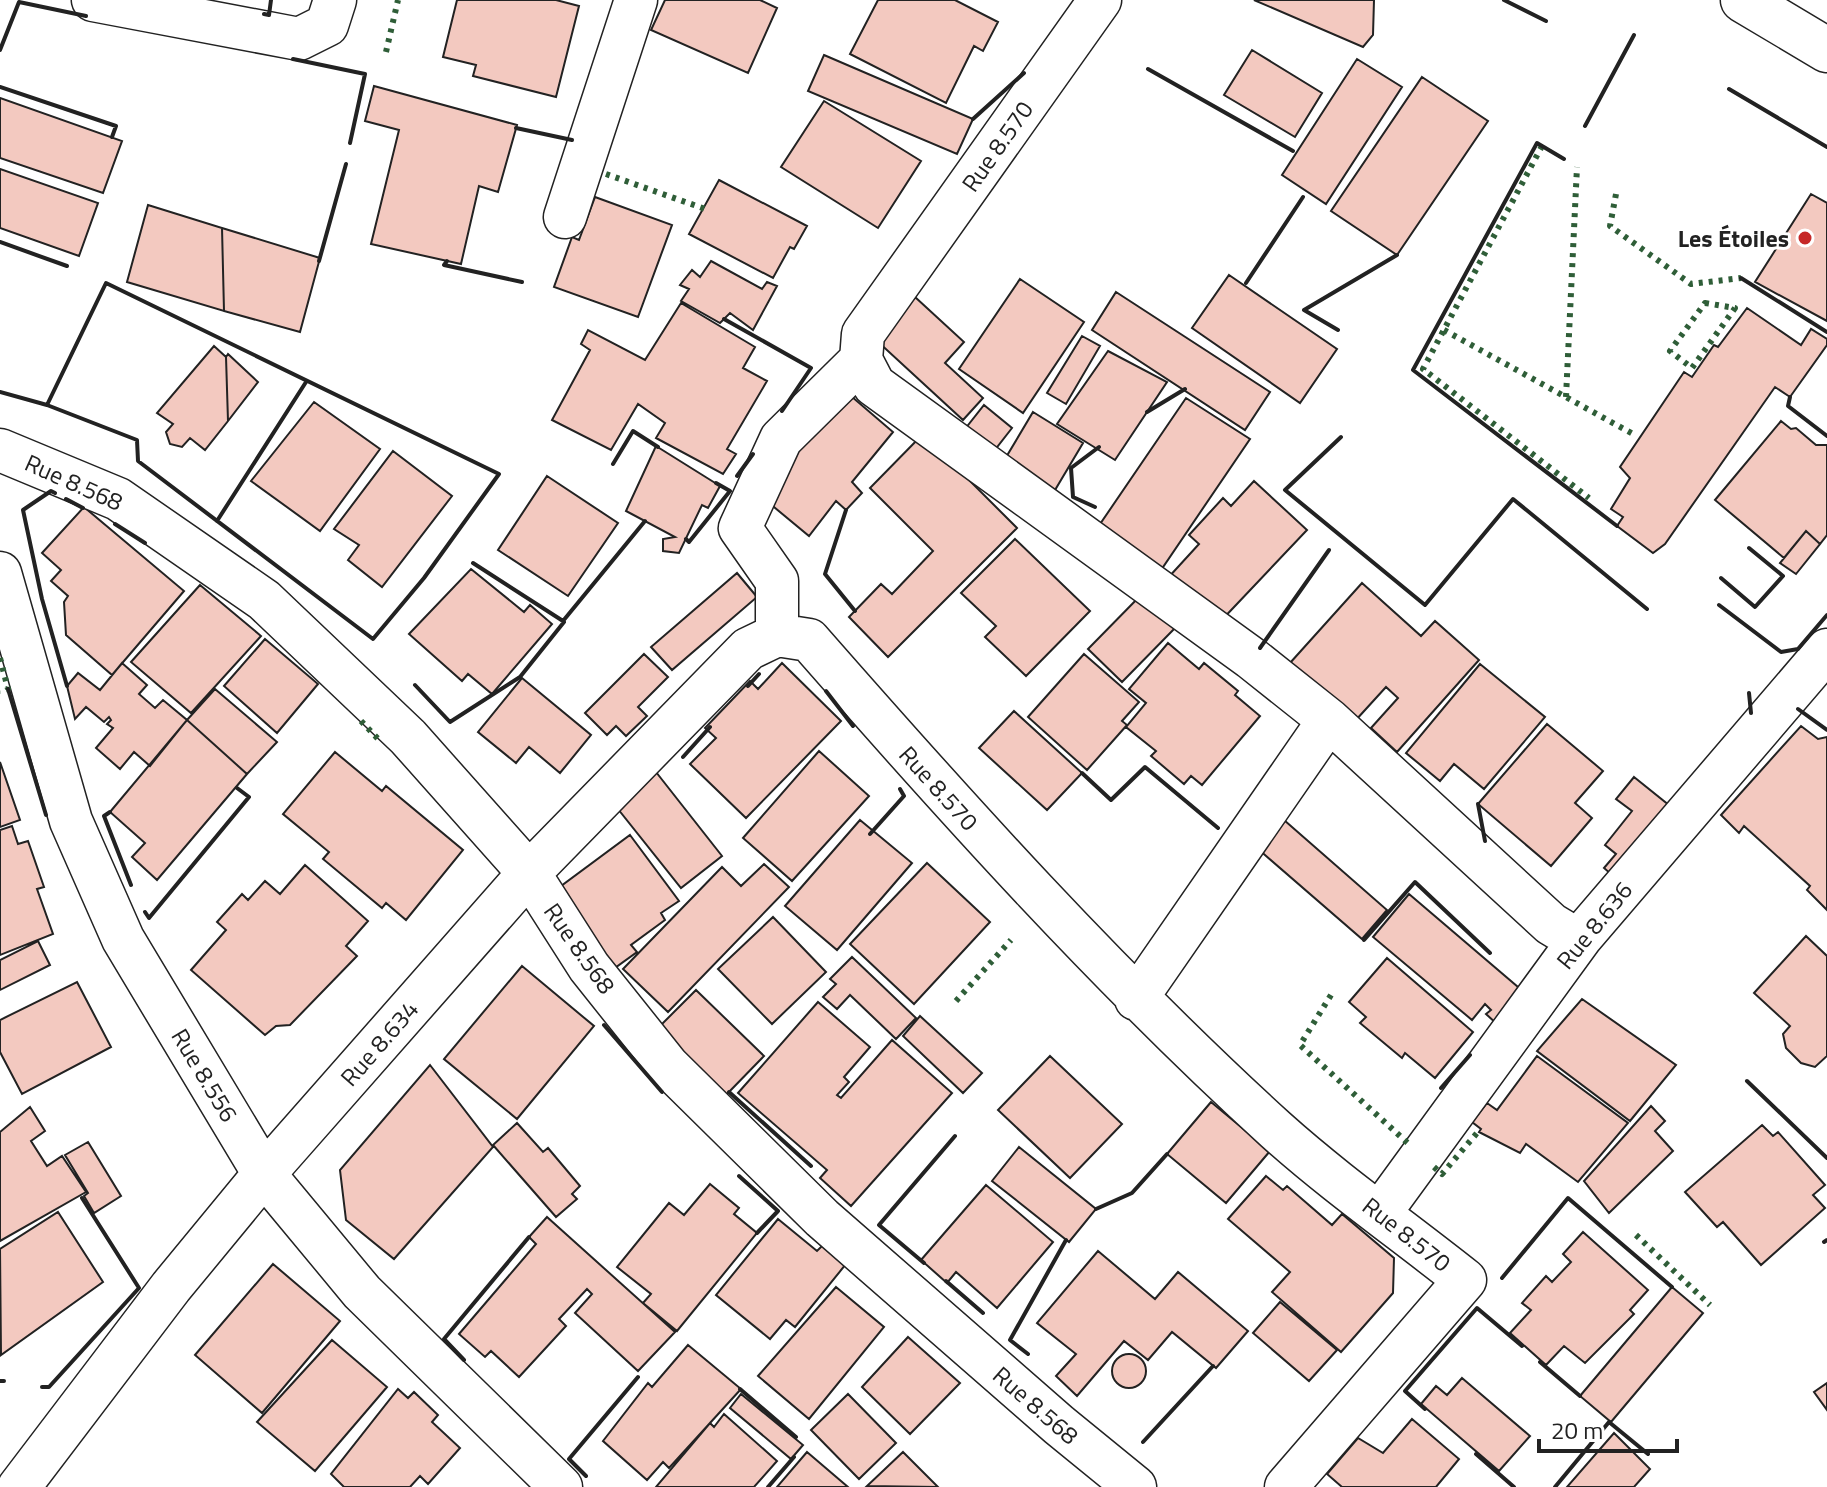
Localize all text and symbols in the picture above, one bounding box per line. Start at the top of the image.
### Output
street label: Rue 8.570 [952,93,1042,199]
place label: Les Étoiles [1678,220,1789,256]
marker: Les Étoiles [1796,229,1814,247]
street label: Rue 8.568 [19,444,129,520]
street label: Rue 8.570 [891,737,987,839]
street label: Rue 8.636 [1547,873,1641,977]
street label: Rue 8.568 [535,895,625,1001]
street label: Rue 8.634 [331,992,427,1094]
street label: Rue 8.556 [163,1021,247,1129]
street label: Rue 8.570 [1355,1188,1459,1280]
street label: Rue 8.568 [985,1357,1087,1453]
scale bar [1539,1403,1677,1453]
text: 20 m [1551,1412,1603,1448]

